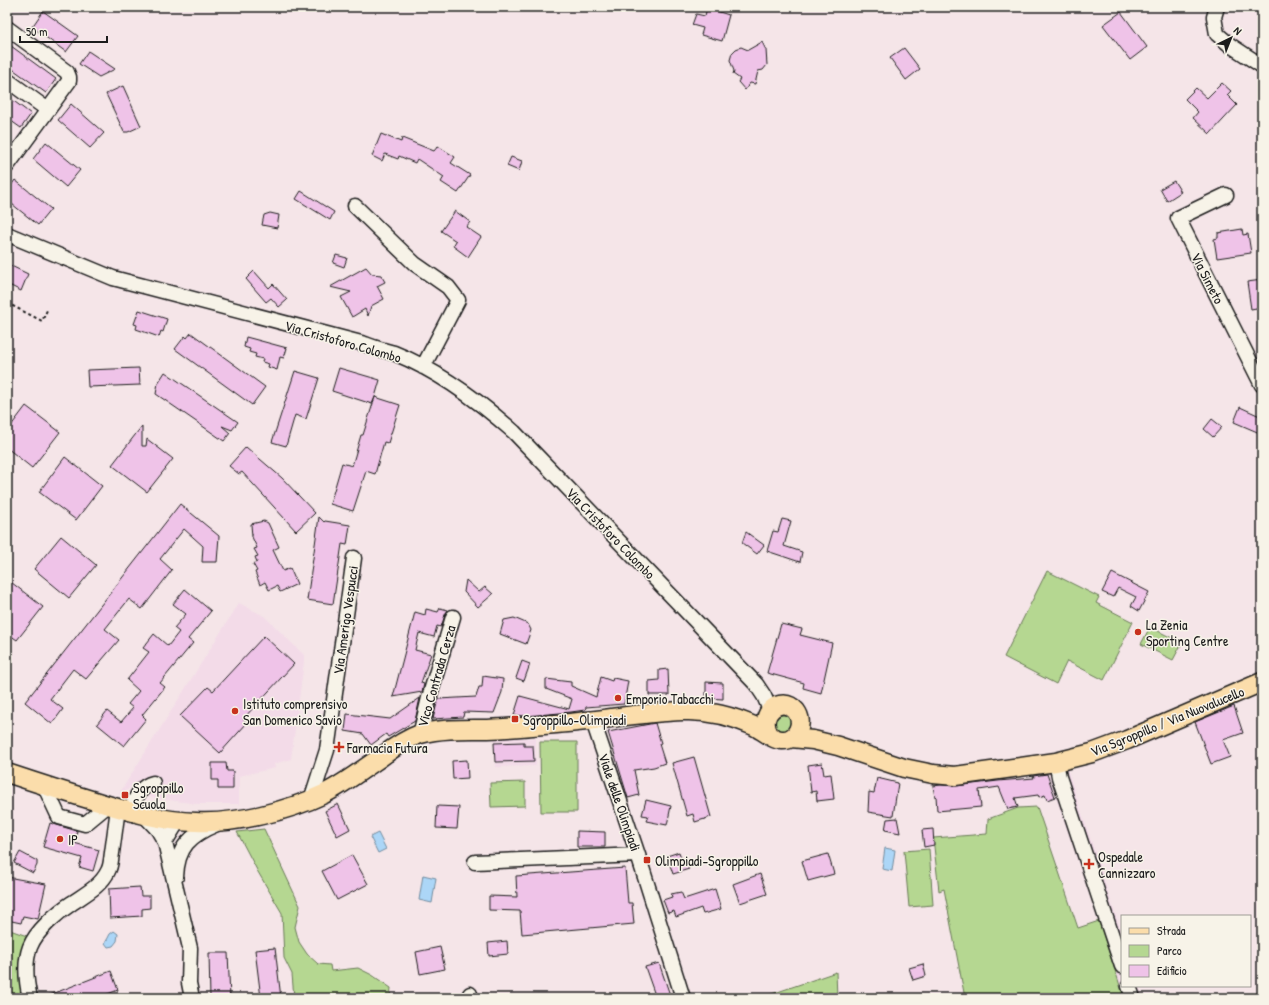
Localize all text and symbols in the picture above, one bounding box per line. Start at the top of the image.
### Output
scale bar [20,18,107,44]
north arrow [1211,18,1251,58]
text: 50 m [26,23,47,40]
text: N [1231,24,1245,38]
street label: Via Simeto [1187,249,1229,307]
street label: Via Cristoforo Colombo [283,315,404,367]
street label: Via Cristoforo Colombo [562,483,660,583]
street label: Via Amerigo Vespucci [328,564,363,676]
place label: La Zenia Sporting Centre [1146,615,1229,651]
street label: Vico Contrada Cerza [412,622,460,729]
marker: La Zenia Sporting Centre [1133,627,1143,637]
street label: Via Sgroppillo / Via Nuovalucello [1087,681,1247,761]
place label: Emporio Tabacchi [626,689,714,709]
marker: Emporio Tabacchi [613,693,623,703]
place label: Istituto comprensivo San Domenico Savio [243,694,348,729]
marker: Istituto comprensivo San Domenico Savio [230,706,240,716]
place label: Sgroppillo-Olimpiadi [523,710,627,730]
marker: Sgroppillo-Olimpiadi [510,714,520,724]
place label: Farmacia Futura [346,738,428,757]
marker: Farmacia Futura [334,742,344,752]
street label: Viale delle Olimpiadi [593,751,646,854]
place label: Sgroppillo Scuola [133,778,184,813]
marker: Sgroppillo Scuola [120,790,130,800]
place label: IP [68,830,78,849]
marker: IP [55,834,65,844]
place label: Ospedale Cannizzaro [1098,847,1156,882]
place label: Olimpiadi-Sgroppillo [655,851,759,871]
marker: Olimpiadi-Sgroppillo [642,855,652,865]
marker: Ospedale Cannizzaro [1083,858,1095,870]
legend [1121,915,1251,987]
text: Strada [1157,922,1186,939]
text: Parco [1157,942,1182,959]
text: Edificio [1157,962,1187,979]

